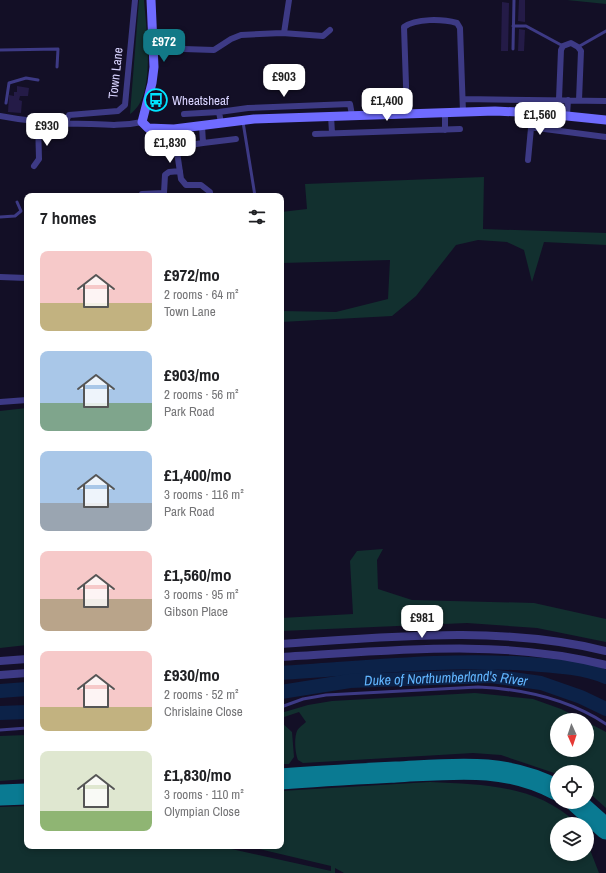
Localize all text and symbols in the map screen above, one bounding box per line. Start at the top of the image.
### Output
pin: £972 [140,29,188,63]
text: £972 [152,33,176,50]
street label: Town Lane [104,46,127,100]
pin: £903 [260,64,308,98]
text: £903 [272,68,296,85]
bus stop icon: Wheatsheaf [143,87,169,113]
pin: £1,400 [354,88,420,122]
place label: Wheatsheaf [172,92,229,109]
text: £1,400 [371,92,403,109]
pin: £1,560 [507,102,573,136]
text: £1,560 [524,106,556,123]
pin: £930 [23,113,71,147]
text: £930 [35,117,59,134]
pin: £1,830 [137,130,203,164]
text: £1,830 [154,134,186,151]
text: 7 homes [40,206,97,229]
icon: filters [246,206,268,228]
text: £972/mo [164,263,220,286]
icon: home [72,267,120,315]
text: 2 rooms · 64 m² [164,286,239,303]
text: Town Lane [164,303,216,320]
text: £903/mo [164,363,220,386]
icon: home [72,367,120,415]
text: 2 rooms · 56 m² [164,386,239,403]
text: Park Road [164,403,214,420]
text: £1,400/mo [164,463,231,486]
icon: home [72,467,120,515]
text: 3 rooms · 116 m² [164,486,244,503]
text: Park Road [164,503,214,520]
text: £1,560/mo [164,563,231,586]
icon: home [72,567,120,615]
text: 3 rooms · 95 m² [164,586,239,603]
text: Gibson Place [164,603,228,620]
pin: £981 [398,605,446,639]
text: £981 [410,609,434,626]
text: £930/mo [164,663,220,686]
icon: home [72,667,120,715]
water label: Duke of Northumberland's River [364,667,530,690]
text: 2 rooms · 52 m² [164,686,239,703]
text: Chrislaine Close [164,703,243,720]
north arrow [550,713,594,757]
map controls [550,713,594,861]
text: £1,830/mo [164,763,231,786]
button: locate [550,765,594,809]
icon: home [72,767,120,815]
text: 3 rooms · 110 m² [164,786,244,803]
text: Olympian Close [164,803,240,820]
button: layers [550,817,594,861]

